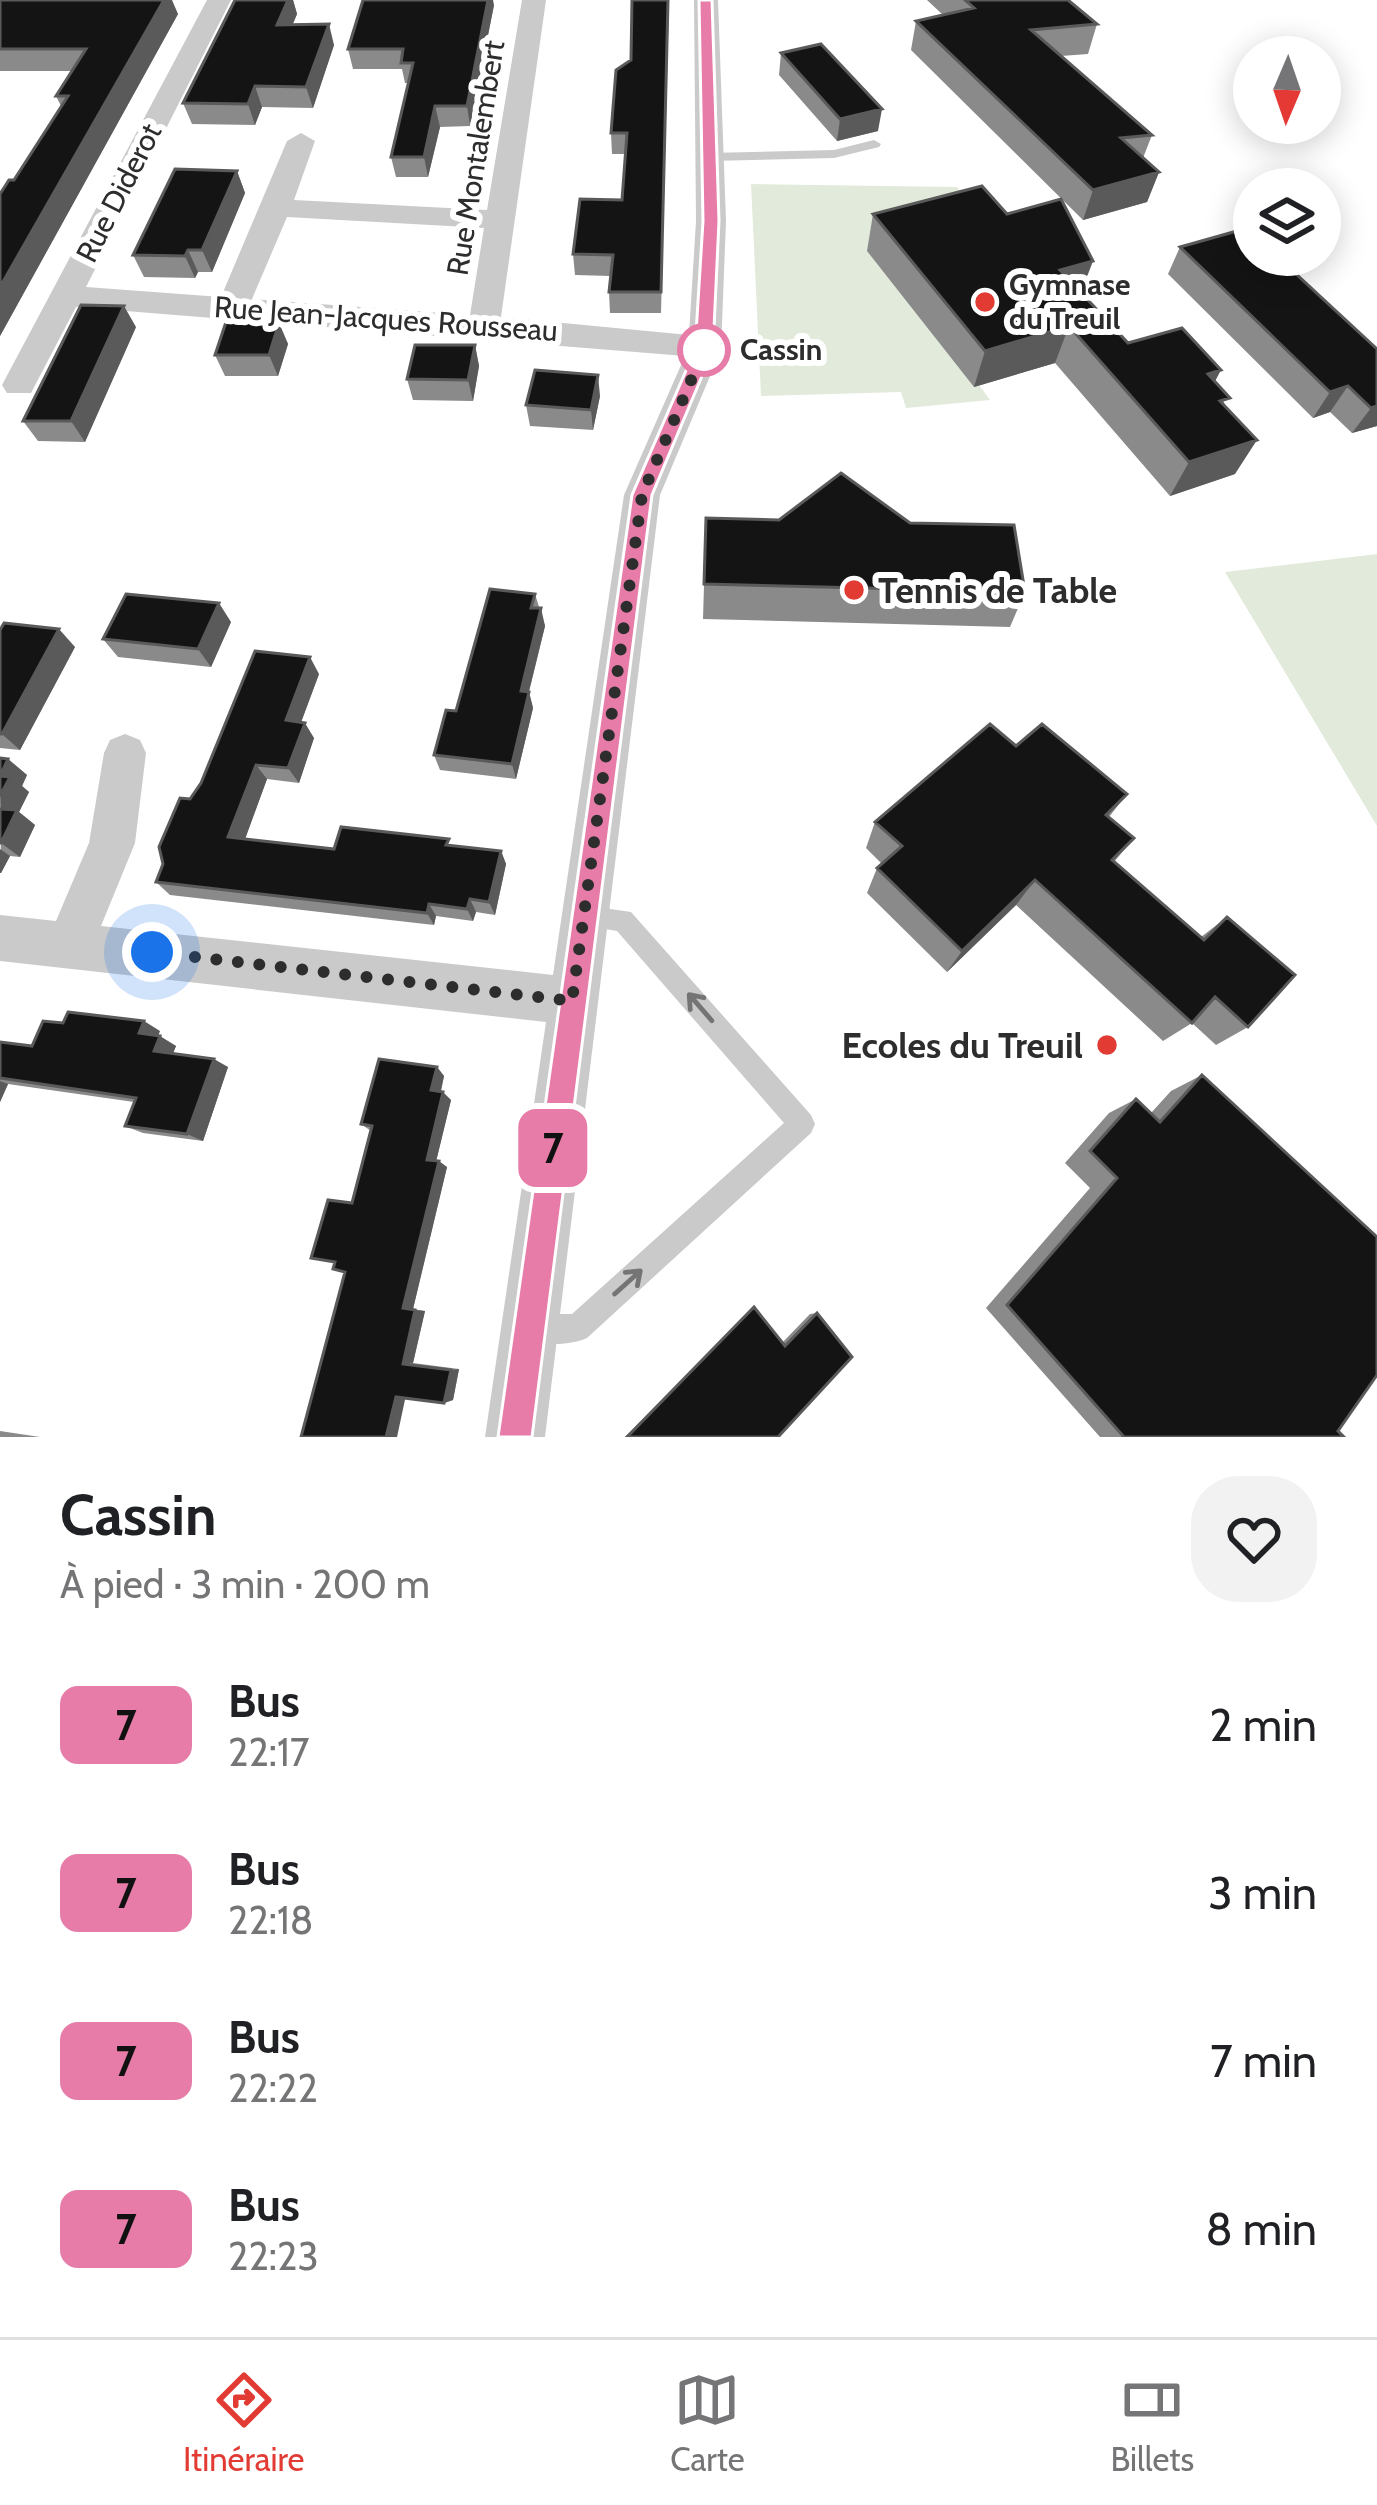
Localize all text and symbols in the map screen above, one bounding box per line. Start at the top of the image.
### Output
north arrow [1233,36,1341,144]
map controls [1233,36,1341,276]
street label: Rue Montalembert [439,38,512,278]
street label: Rue Diderot [68,117,169,268]
button: layers [1233,168,1341,276]
place label: Gymnase du Treuil [1009,266,1130,337]
street label: Rue Jean-Jacques Rousseau [213,288,559,349]
marker: Gymnase du Treuil [972,289,998,315]
marker: Cassin [679,325,729,375]
place label: Cassin [740,331,822,368]
place label: Tennis de Table [878,568,1117,612]
marker: Tennis de Table [841,577,867,603]
your location [122,922,182,982]
one-way arrow [686,992,714,1023]
place label: Ecoles du Treuil [841,1023,1083,1067]
marker: Ecoles du Treuil [1094,1032,1120,1058]
line badge: 7 [514,1109,592,1187]
text: 7 [542,1122,564,1174]
one-way arrow [612,1269,642,1296]
button: heart [1191,1476,1317,1602]
text: Cassin [60,1480,216,1549]
text: À pied · 3 min · 200 m [60,1560,430,1608]
text: Bus [228,1674,300,1728]
text: 2 min [1209,1698,1317,1752]
text: 7 [115,1699,137,1751]
text: 22:17 [228,1728,309,1776]
text: Bus [228,1842,300,1896]
text: 3 min [1208,1866,1317,1920]
text: 7 [115,1867,137,1919]
text: 22:18 [228,1896,313,1944]
text: Bus [228,2010,300,2064]
text: 7 min [1210,2034,1317,2088]
text: 7 [115,2035,137,2087]
text: 22:22 [228,2064,318,2112]
text: Bus [228,2178,300,2232]
text: 8 min [1205,2202,1317,2256]
text: 7 [115,2203,137,2255]
text: 22:23 [228,2232,319,2280]
tab: Itinéraire [183,2367,304,2479]
tab: Carte [670,2367,745,2479]
tab: Billets [1110,2367,1194,2479]

